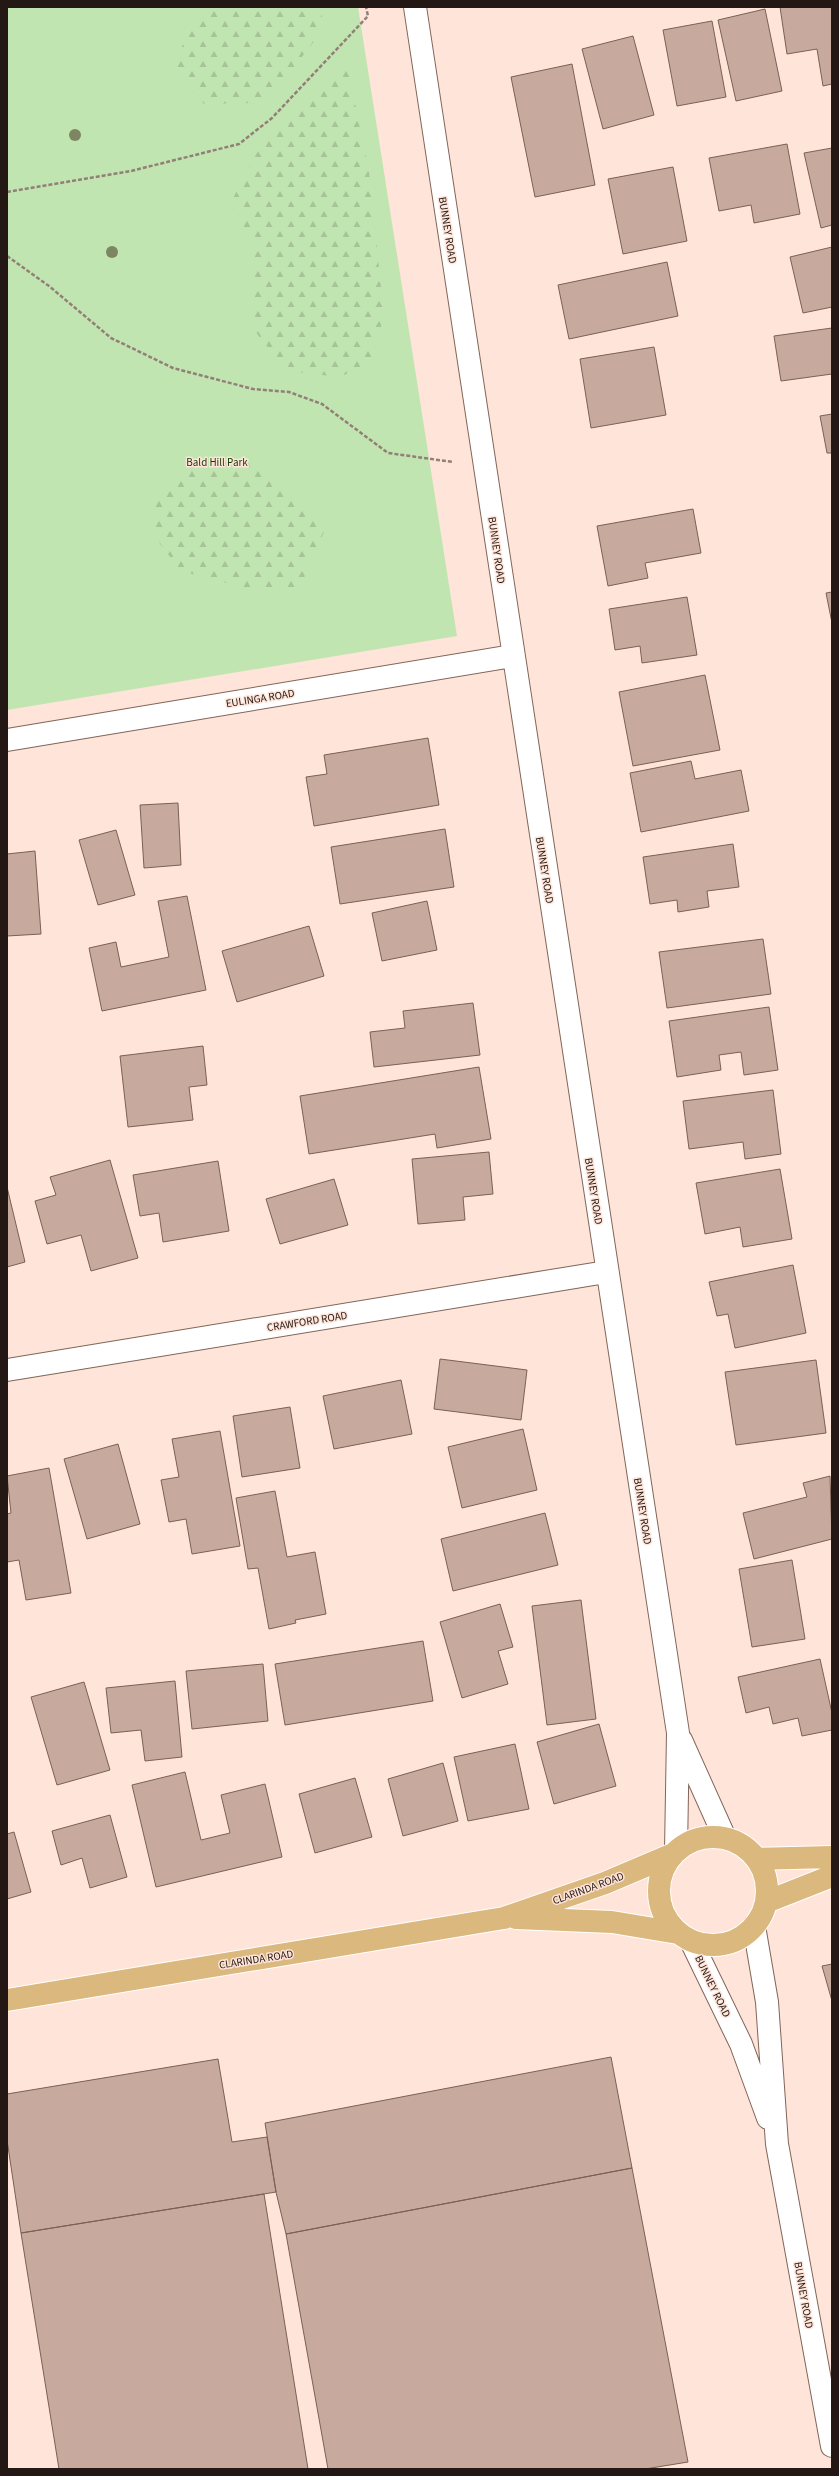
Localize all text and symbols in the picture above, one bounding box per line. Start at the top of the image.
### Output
street label: BUNNEY ROAD [435,196,460,265]
park label: Bald Hill Park [186,455,248,470]
street label: BUNNEY ROAD [484,516,509,585]
street label: EULINGA ROAD [225,686,296,711]
street label: BUNNEY ROAD [532,836,557,905]
street label: BUNNEY ROAD [581,1157,606,1226]
street label: CRAWFORD ROAD [266,1308,349,1335]
street label: BUNNEY ROAD [630,1477,655,1546]
street label: CLARINDA ROAD [550,1869,626,1908]
street label: CLARINDA ROAD [218,1946,294,1973]
street label: BUNNEY ROAD [691,1953,734,2020]
street label: BUNNEY ROAD [790,2261,817,2330]

